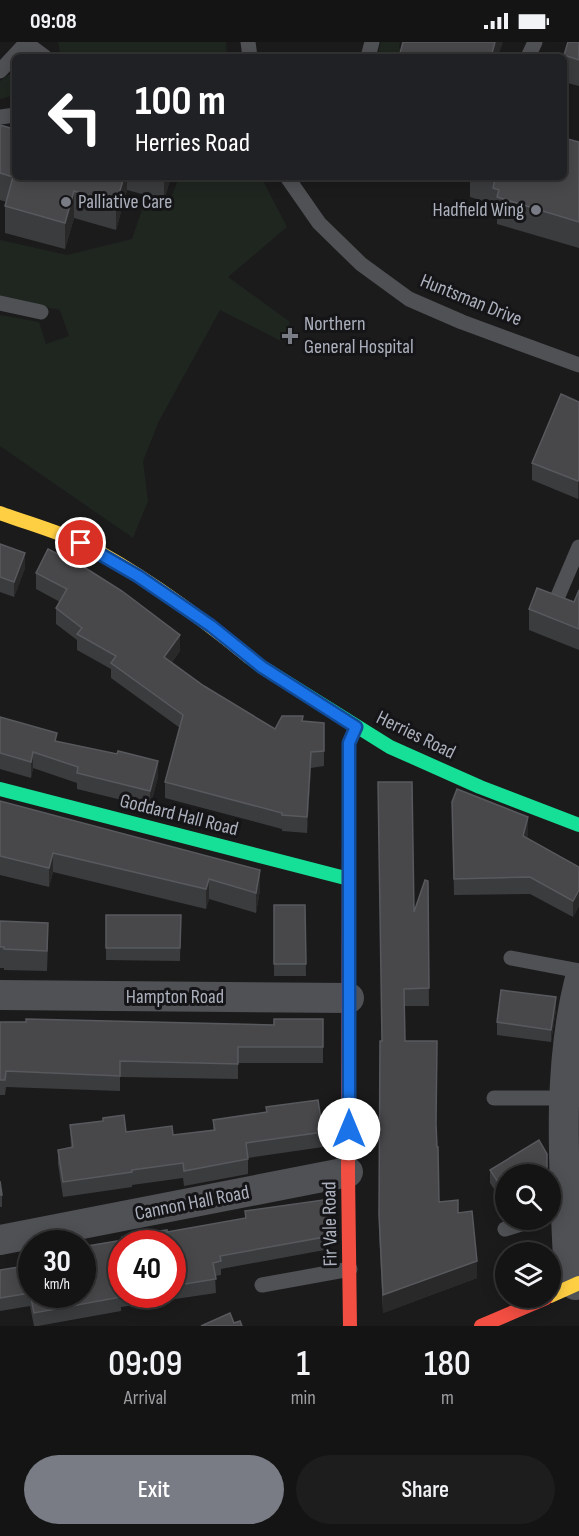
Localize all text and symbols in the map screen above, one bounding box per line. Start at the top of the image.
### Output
text: 09:08 [30,8,77,35]
text: 100 m [135,76,226,127]
icon: left [36,78,114,156]
text: Herries Road [135,127,250,159]
place label: Palliative Care [78,190,172,214]
marker: Palliative Care [59,195,73,209]
place label: Hadfield Wing [433,198,524,222]
marker: Hadfield Wing [529,203,543,217]
street label: Huntsman Drive [417,269,525,331]
place label: Northern General Hospital [304,312,414,359]
marker: Northern General Hospital [281,327,299,345]
pin [55,517,106,568]
icon: arrive [64,526,97,559]
street label: Herries Road [372,706,460,764]
street label: Goddard Hall Road [117,789,241,841]
street label: Hampton Road [126,985,224,1009]
position arrow [317,1097,381,1161]
map controls [495,1164,561,1308]
button: search [495,1164,561,1230]
street label: Cannon Hall Road [133,1180,251,1226]
street label: Fir Vale Road [317,1181,343,1267]
speed limit sign: 40 [108,1230,186,1308]
button: layers [495,1242,561,1308]
text: 30 [43,1244,71,1280]
text: km/h [44,1275,70,1294]
text: 09:09 [108,1343,182,1386]
text: 1 [296,1343,310,1386]
text: 180 [424,1343,471,1386]
text: Arrival [124,1386,167,1410]
text: min [291,1386,316,1410]
text: m [441,1386,454,1410]
button: Exit [24,1455,284,1524]
button: Share [296,1455,555,1524]

